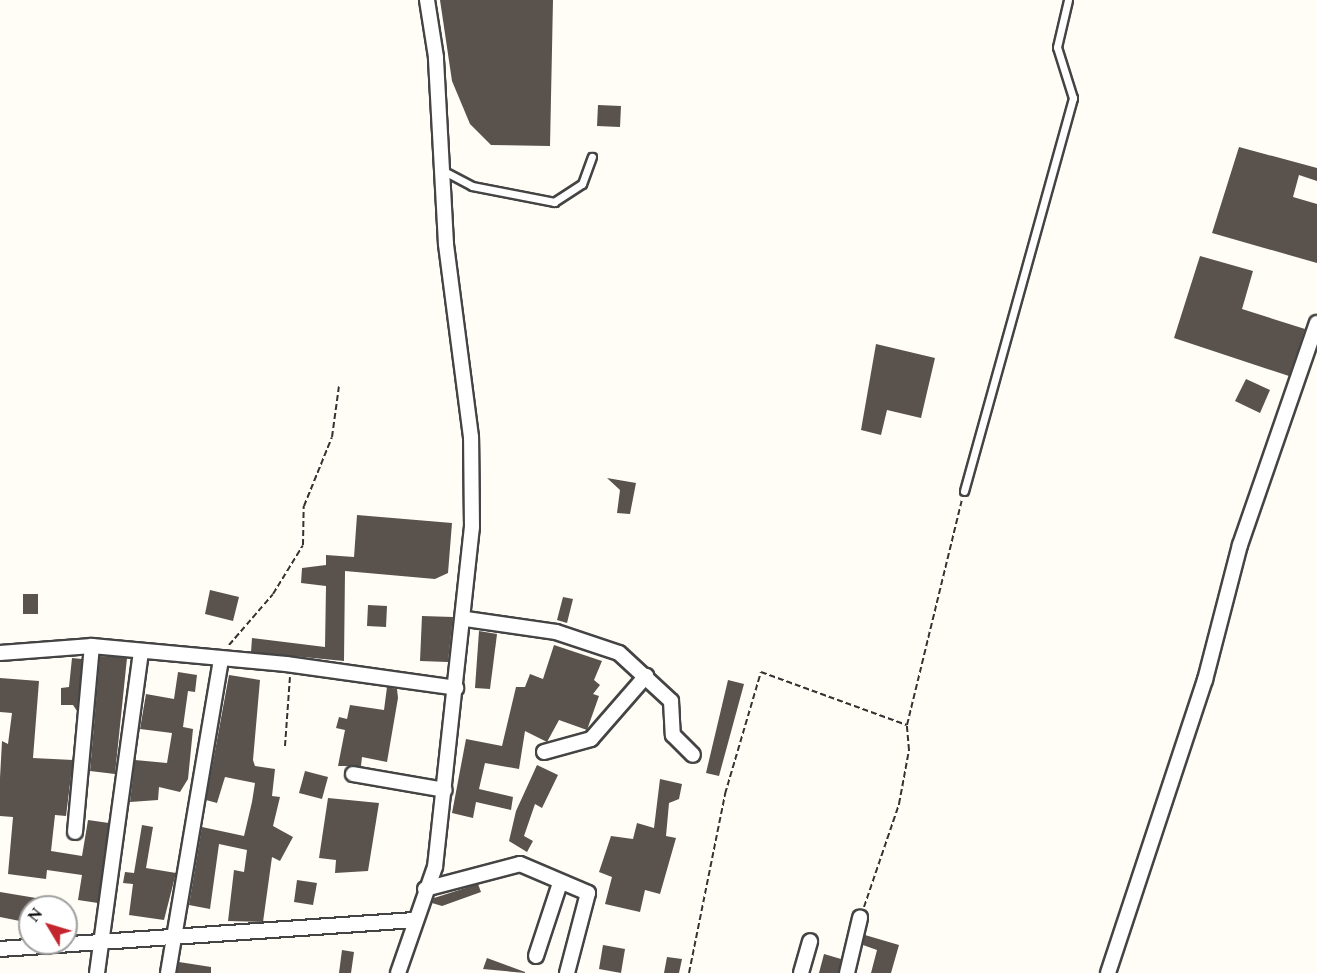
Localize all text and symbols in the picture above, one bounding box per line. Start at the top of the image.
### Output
north arrow [18,895,78,955]
text: N [22,903,49,928]

